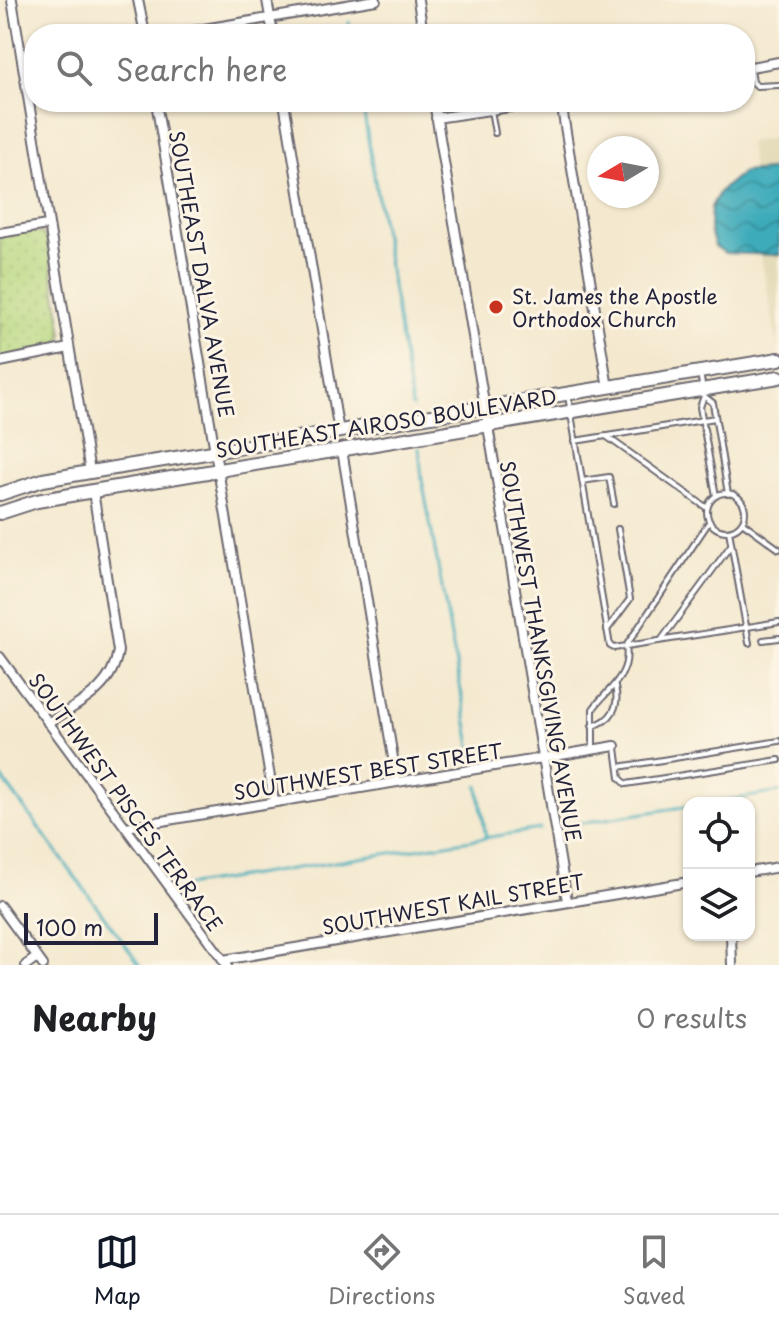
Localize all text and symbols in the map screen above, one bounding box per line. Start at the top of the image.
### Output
search box [24,24,755,112]
icon: search [52,46,96,90]
text: Search here [116,46,288,91]
street label: SOUTHEAST DALVA AVENUE [162,128,242,420]
north arrow [587,136,659,208]
place label: St. James the Apostle Orthodox Church [512,281,718,334]
marker: St. James the Apostle Orthodox Church [487,298,505,316]
street label: SOUTHEAST AIROSO BOULEVARD [213,381,559,465]
street label: SOUTHWEST THANKSGIVING AVENUE [493,458,589,844]
street label: SOUTHWEST PISCES TERRACE [22,667,230,937]
street label: SOUTHWEST BEST STREET [231,735,505,807]
map controls [683,797,755,941]
button: locate [683,797,755,869]
street label: SOUTHWEST KAIL STREET [320,866,587,942]
button: layers [683,869,755,941]
scale bar [24,909,158,945]
text: 100 m [36,910,103,943]
text: Nearby [32,991,157,1043]
text: 0 results [636,998,747,1037]
tab: Map [94,1230,141,1311]
tab: Directions [328,1230,435,1311]
tab: Saved [623,1230,685,1311]

